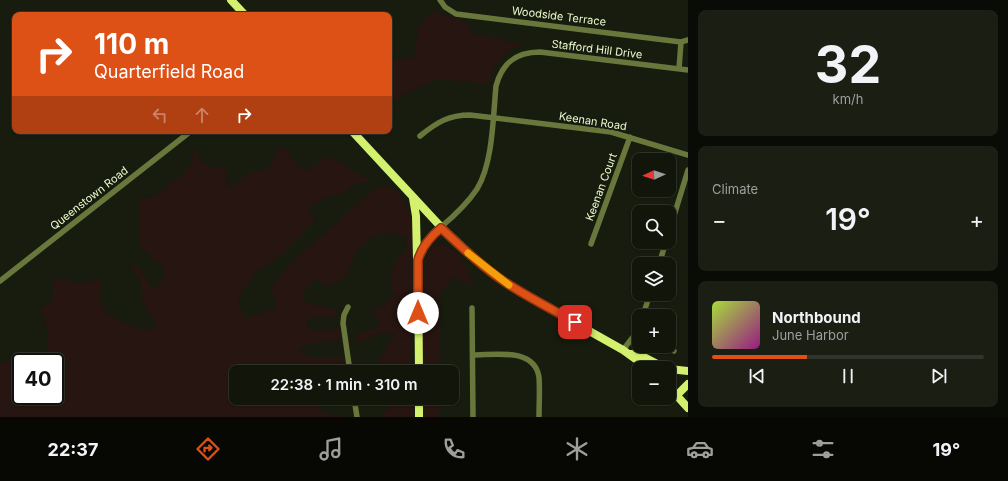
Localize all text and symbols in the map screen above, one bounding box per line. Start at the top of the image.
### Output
street label: Woodside Terrace [511,3,607,29]
text: 110 m [94,27,169,61]
icon: right [28,28,80,80]
text: 32 [815,33,881,96]
street label: Stafford Hill Drive [551,36,643,62]
text: Quarterfield Road [94,61,244,82]
text: km/h [833,91,863,107]
icon: left [149,104,171,126]
icon: ahead [191,104,213,126]
icon: right [233,104,255,126]
street label: Keenan Road [558,109,628,133]
street label: Keenan Court [582,151,620,223]
north arrow [632,153,676,197]
map controls [632,153,676,405]
street label: Queenstown Road [47,163,131,233]
text: Climate [712,181,758,197]
text: 19° [825,201,871,237]
button: search [632,205,676,249]
text: − [712,207,727,233]
text: + [969,207,984,233]
button: layers [632,257,676,301]
position arrow [397,292,439,334]
pin [558,305,592,339]
text: Northbound [772,308,861,327]
button: + [632,309,676,353]
icon: arrive [564,311,586,333]
text: June Harbor [772,327,849,343]
speed limit sign: 40 [12,353,64,405]
button: − [632,361,676,405]
icon: previous [746,365,768,387]
icon: pause [837,365,859,387]
icon: next [928,365,950,387]
text: 22:38 · 1 min · 310 m [270,375,418,394]
icon: directions [194,435,222,463]
icon: music [317,435,345,463]
icon: phone [440,435,468,463]
icon: climate [563,435,591,463]
icon: car [686,435,714,463]
icon: filters [809,435,837,463]
text: 22:37 [48,439,98,460]
text: 19° [933,439,960,460]

